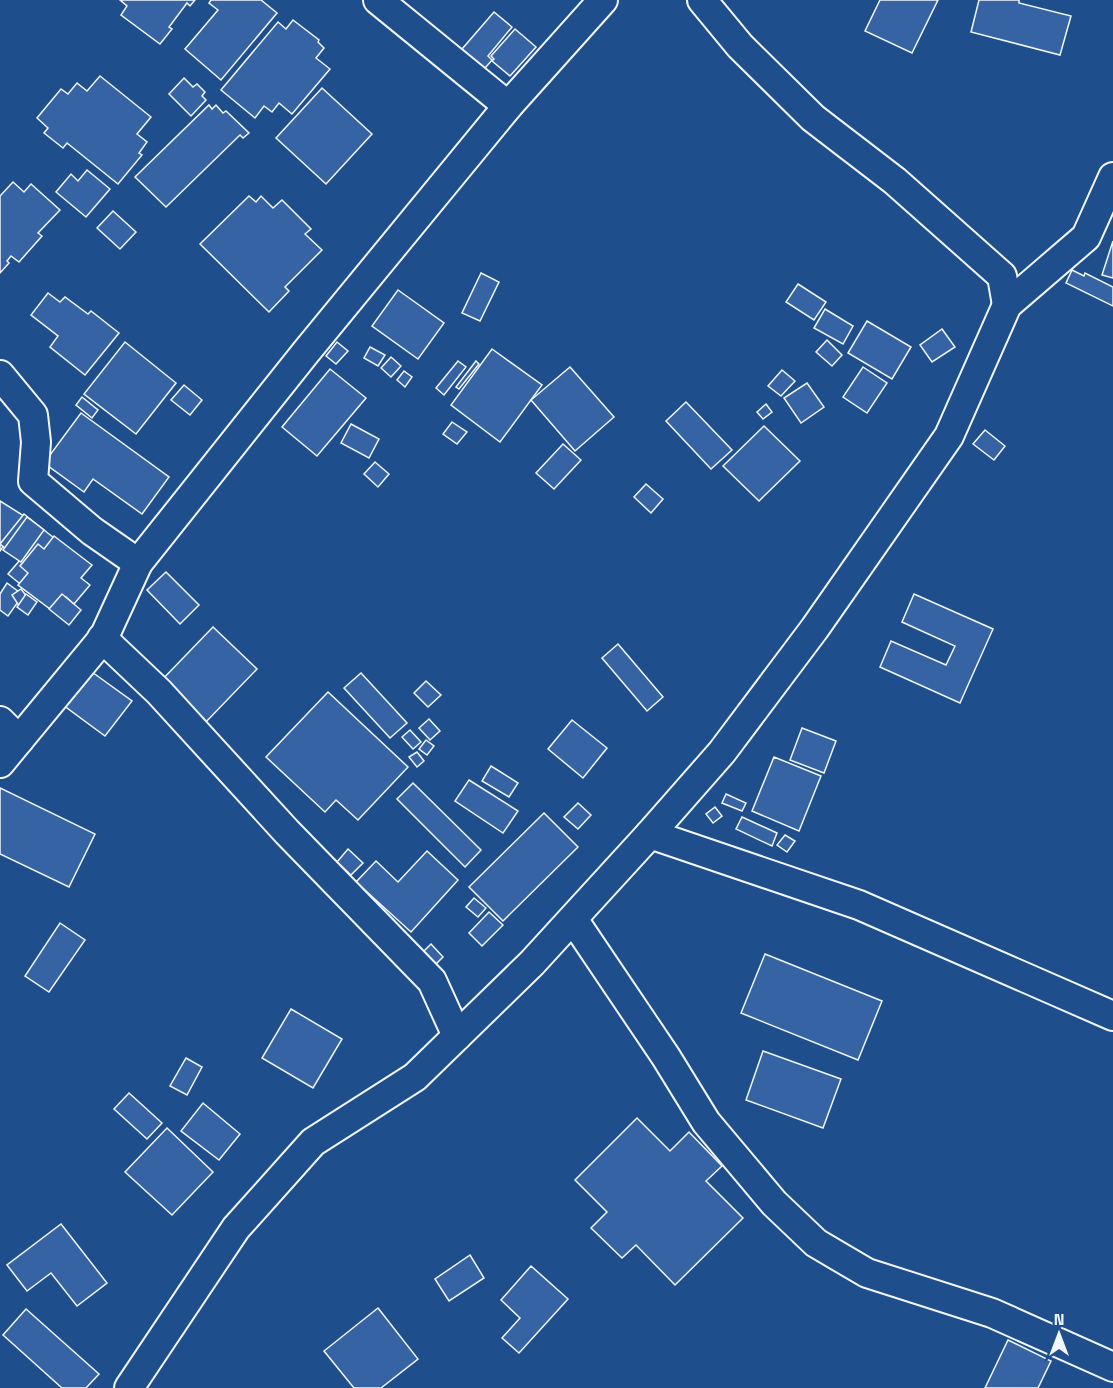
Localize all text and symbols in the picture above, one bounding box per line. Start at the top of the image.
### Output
north arrow [1029,1304,1089,1364]
text: N [1054,1309,1064,1330]

